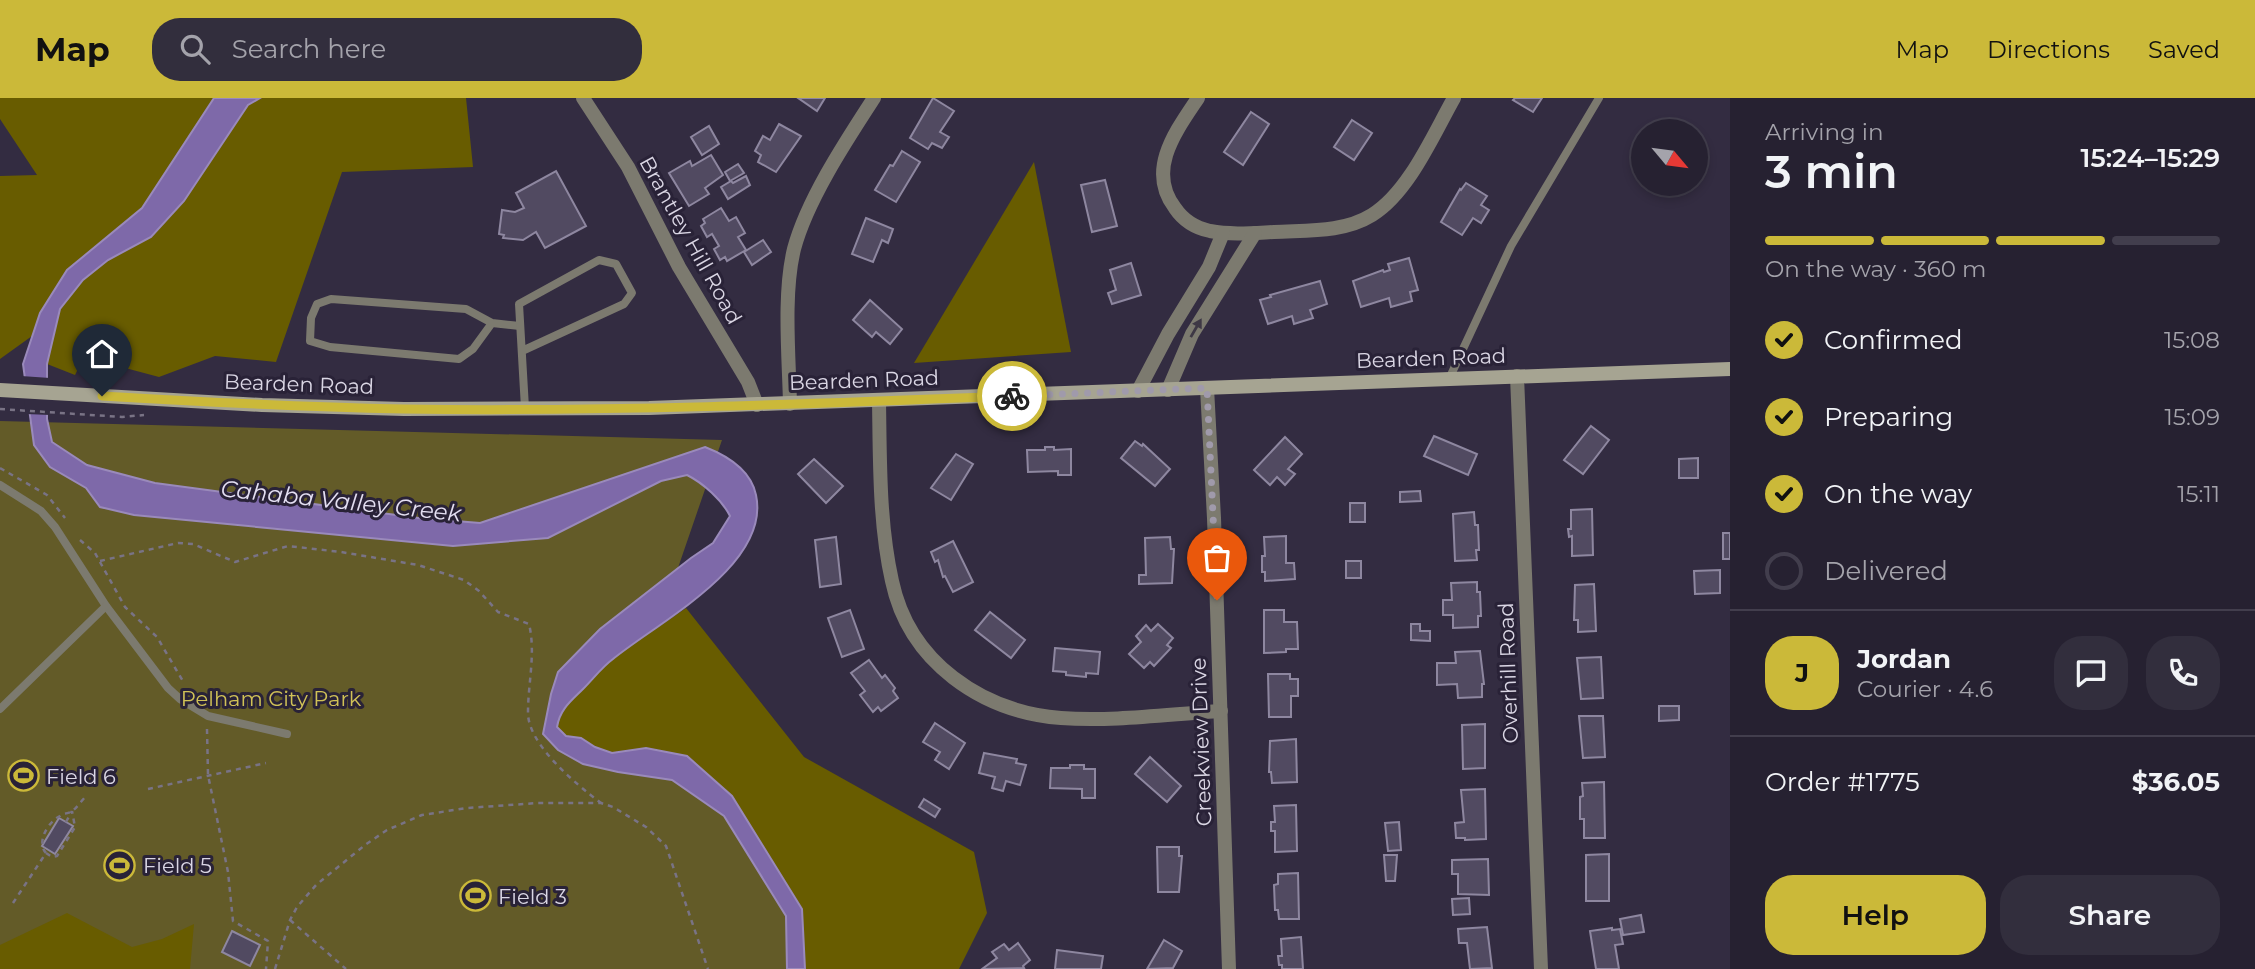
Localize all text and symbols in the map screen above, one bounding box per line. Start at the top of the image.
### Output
search box [152,18,642,81]
text: Map [35,29,110,69]
icon: search [176,30,214,68]
text: Search here [232,33,386,65]
text: Map [1896,35,1949,64]
text: Directions [1987,35,2110,64]
text: Saved [2148,35,2220,64]
text: Arriving in [1765,118,1884,146]
north arrow [1631,119,1708,196]
map controls [1631,119,1708,196]
text: 15:24–15:29 [2081,142,2220,174]
text: 3 min [1765,143,1898,200]
street label: Brantley Hill Road [634,152,748,328]
text: On the way · 360 m [1765,255,1987,283]
one-way arrow [1190,318,1202,338]
icon: check [1765,321,1803,359]
pin [72,324,132,396]
text: Confirmed [1824,324,1963,356]
text: 15:08 [2164,326,2220,354]
icon: home [83,335,121,373]
street label: Bearden Road [1355,343,1507,373]
courier [977,361,1047,431]
street label: Bearden Road [788,365,940,395]
street label: Bearden Road [223,369,375,399]
icon: bike [993,377,1031,415]
icon: check [1765,398,1803,436]
text: Preparing [1824,401,1953,433]
text: 15:09 [2165,403,2220,431]
water label: Cahaba Valley Creek [219,474,464,528]
icon: check [1765,475,1803,513]
text: On the way [1824,478,1972,510]
text: 15:11 [2177,480,2220,508]
pin [1187,528,1247,600]
icon: bag [1198,539,1236,577]
text: Delivered [1824,555,1948,587]
street label: Overhill Road [1493,602,1523,744]
button: chat [2054,636,2128,710]
button: phone [2146,636,2220,710]
text: Jordan [1857,643,1951,675]
street label: Creekview Drive [1186,657,1216,827]
text: J [1795,657,1809,689]
text: Courier · 4.6 [1857,675,1993,703]
park label: Pelham City Park [181,686,362,711]
sports icon: Field 6 [6,759,40,793]
place label: Field 6 [46,764,116,789]
text: Order #1775 [1765,766,1920,798]
text: $36.05 [2132,766,2220,798]
sports icon: Field 5 [103,848,137,882]
place label: Field 5 [143,853,212,878]
button: Help [1765,875,1986,955]
button: Share [2000,875,2220,955]
sports icon: Field 3 [458,879,492,913]
place label: Field 3 [498,884,567,909]

